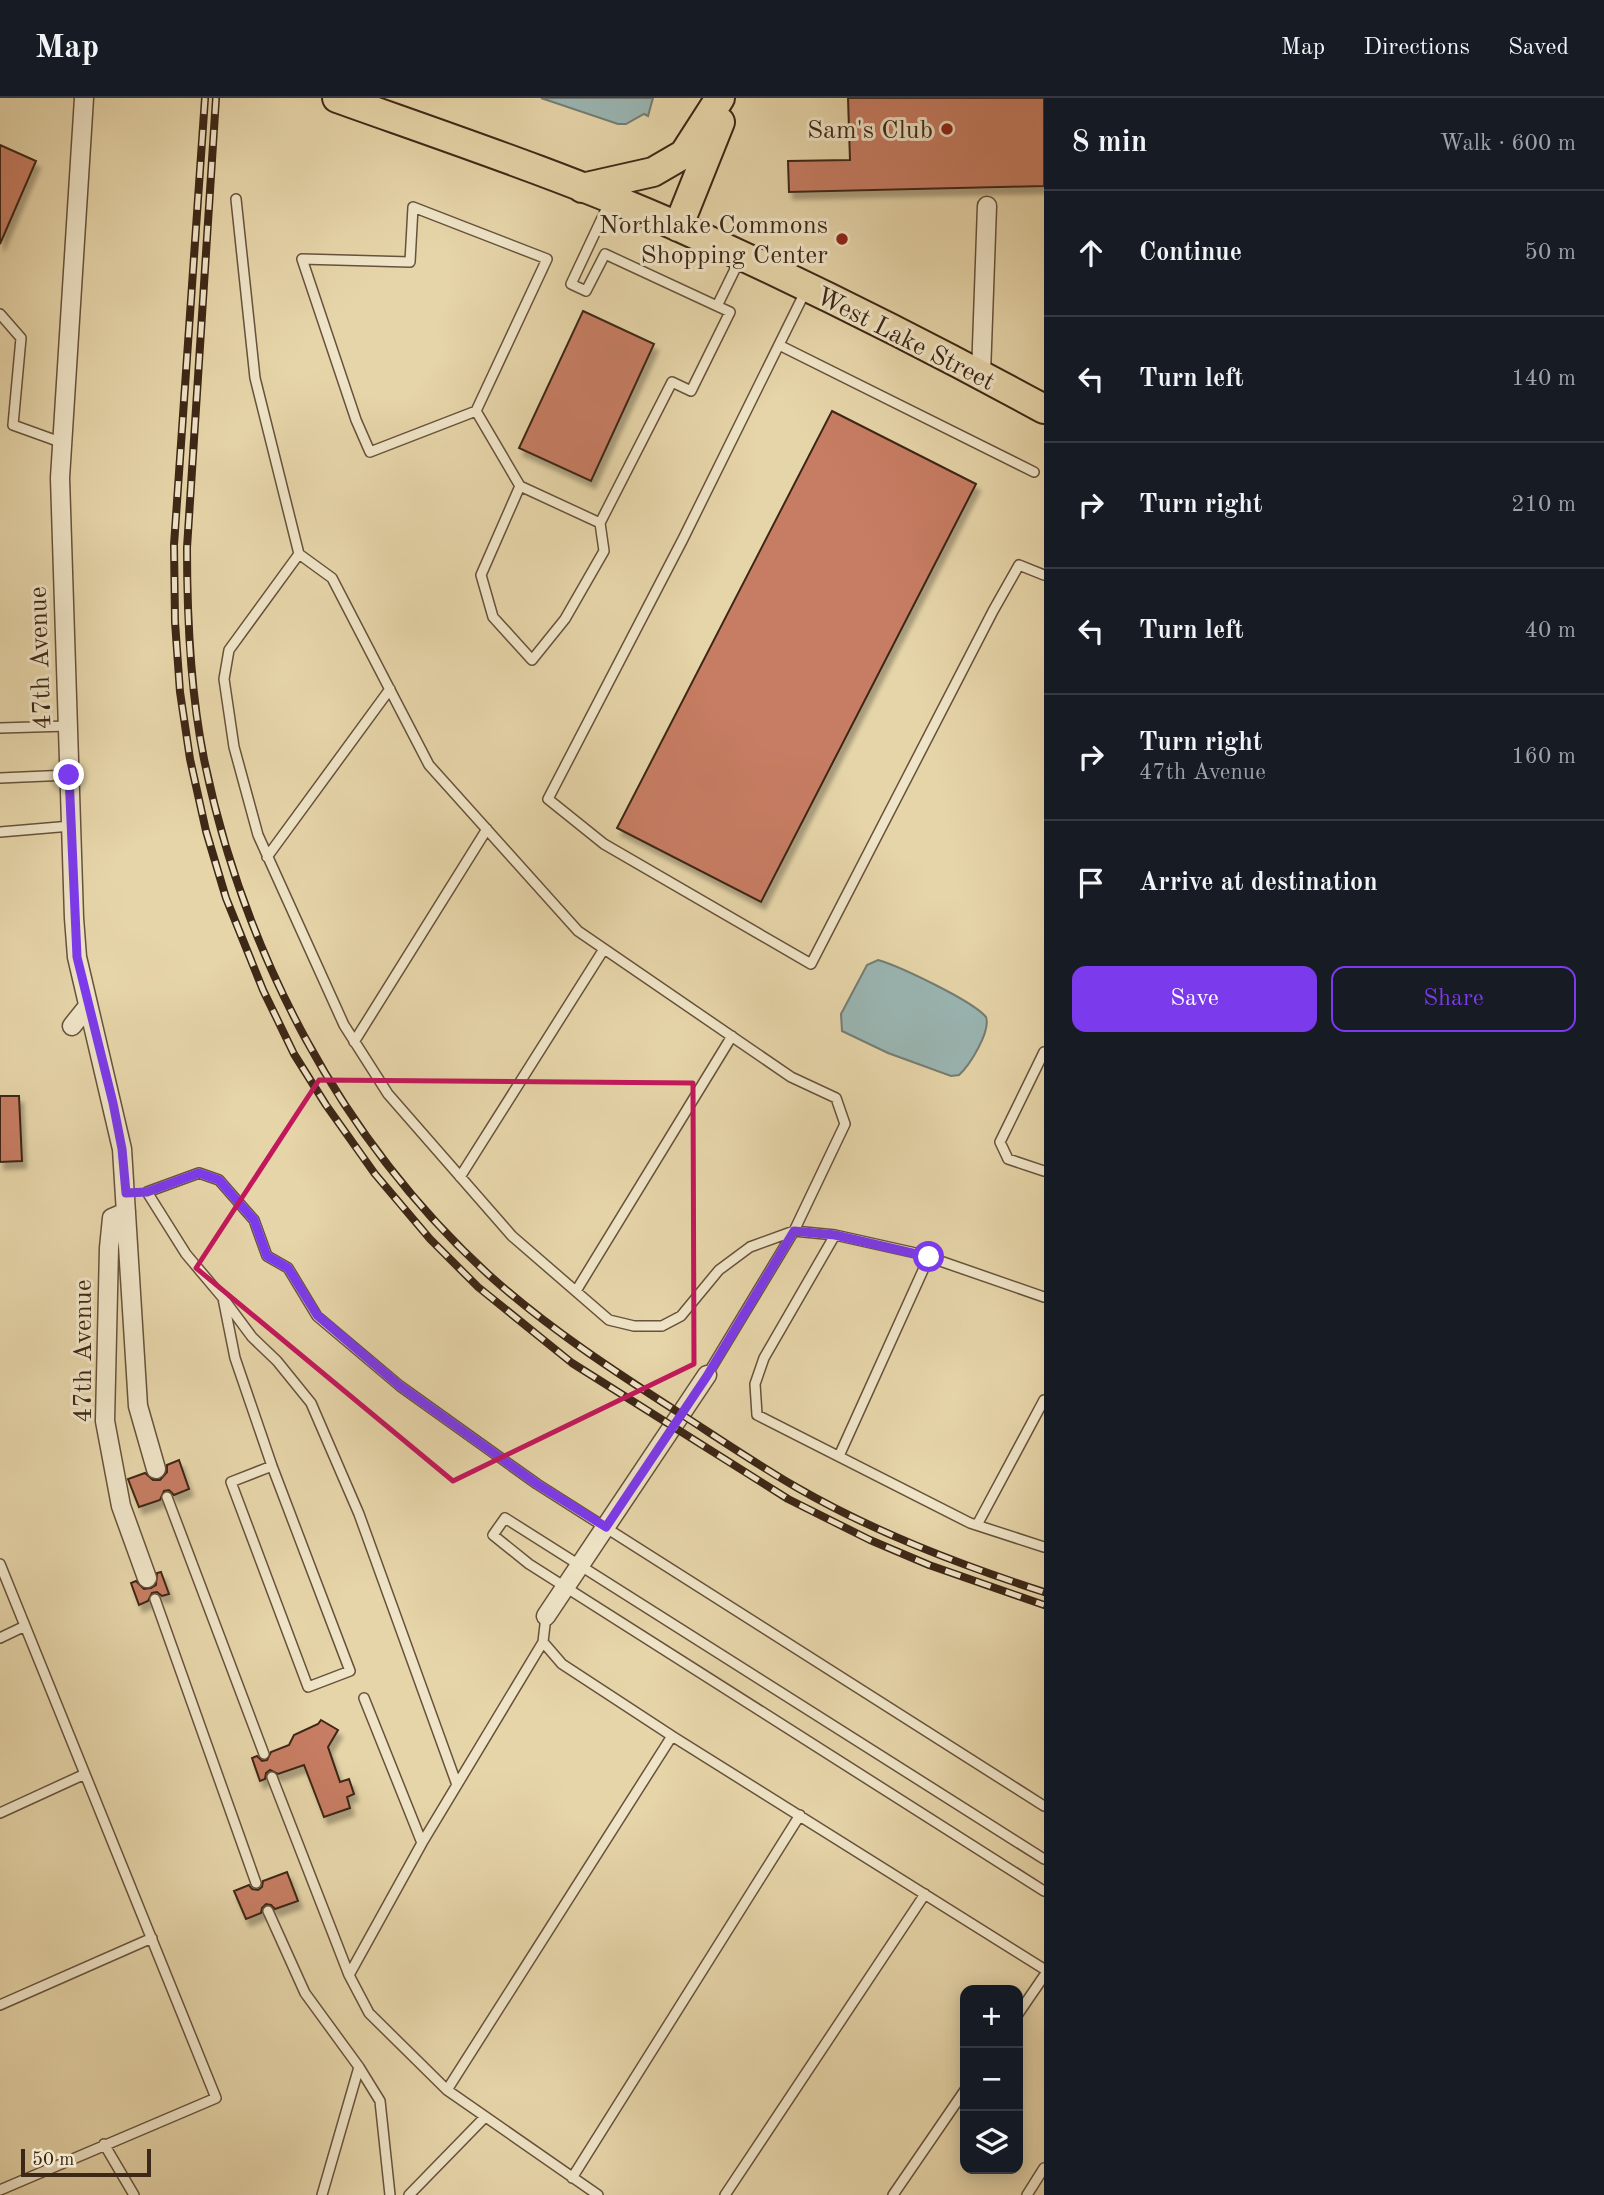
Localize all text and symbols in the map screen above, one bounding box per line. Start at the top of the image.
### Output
text: Map [35,32,99,65]
text: Map [1281,36,1325,60]
text: Directions [1363,36,1470,60]
text: Saved [1508,36,1569,60]
place label: Sam's Club [807,118,933,144]
marker: Sam's Club [939,121,955,137]
text: 8 min [1072,128,1147,158]
text: Walk · 600 m [1440,132,1576,155]
place label: Northlake Commons Shopping Center [599,213,828,269]
marker: Northlake Commons Shopping Center [834,231,850,247]
icon: ahead [1072,234,1110,272]
text: Continue [1139,240,1242,266]
text: 50 m [1525,241,1576,264]
street label: West Lake Street [812,284,999,396]
icon: left [1072,360,1110,398]
text: Turn left [1139,366,1244,392]
text: 140 m [1511,367,1576,390]
icon: right [1072,486,1110,524]
text: Turn right [1139,492,1262,518]
text: 210 m [1511,493,1576,516]
street label: 47th Avenue [26,586,56,730]
icon: left [1072,612,1110,650]
text: Turn left [1139,618,1244,644]
text: 40 m [1525,619,1576,642]
text: Turn right [1139,730,1262,756]
icon: right [1072,738,1110,776]
text: 160 m [1511,745,1576,768]
route end [53,759,84,790]
text: 47th Avenue [1139,761,1266,784]
icon: arrive [1072,864,1110,902]
text: Arrive at destination [1139,870,1378,896]
button: Save [1072,966,1317,1032]
button: Share [1331,966,1576,1032]
route start [913,1241,944,1272]
street label: 47th Avenue [71,1279,97,1423]
map controls [960,1985,1023,2174]
button: + [960,1985,1023,2048]
button: − [960,2048,1023,2111]
button: layers [960,2111,1023,2174]
scale bar [21,2146,150,2178]
text: 50 m [32,2151,74,2170]

